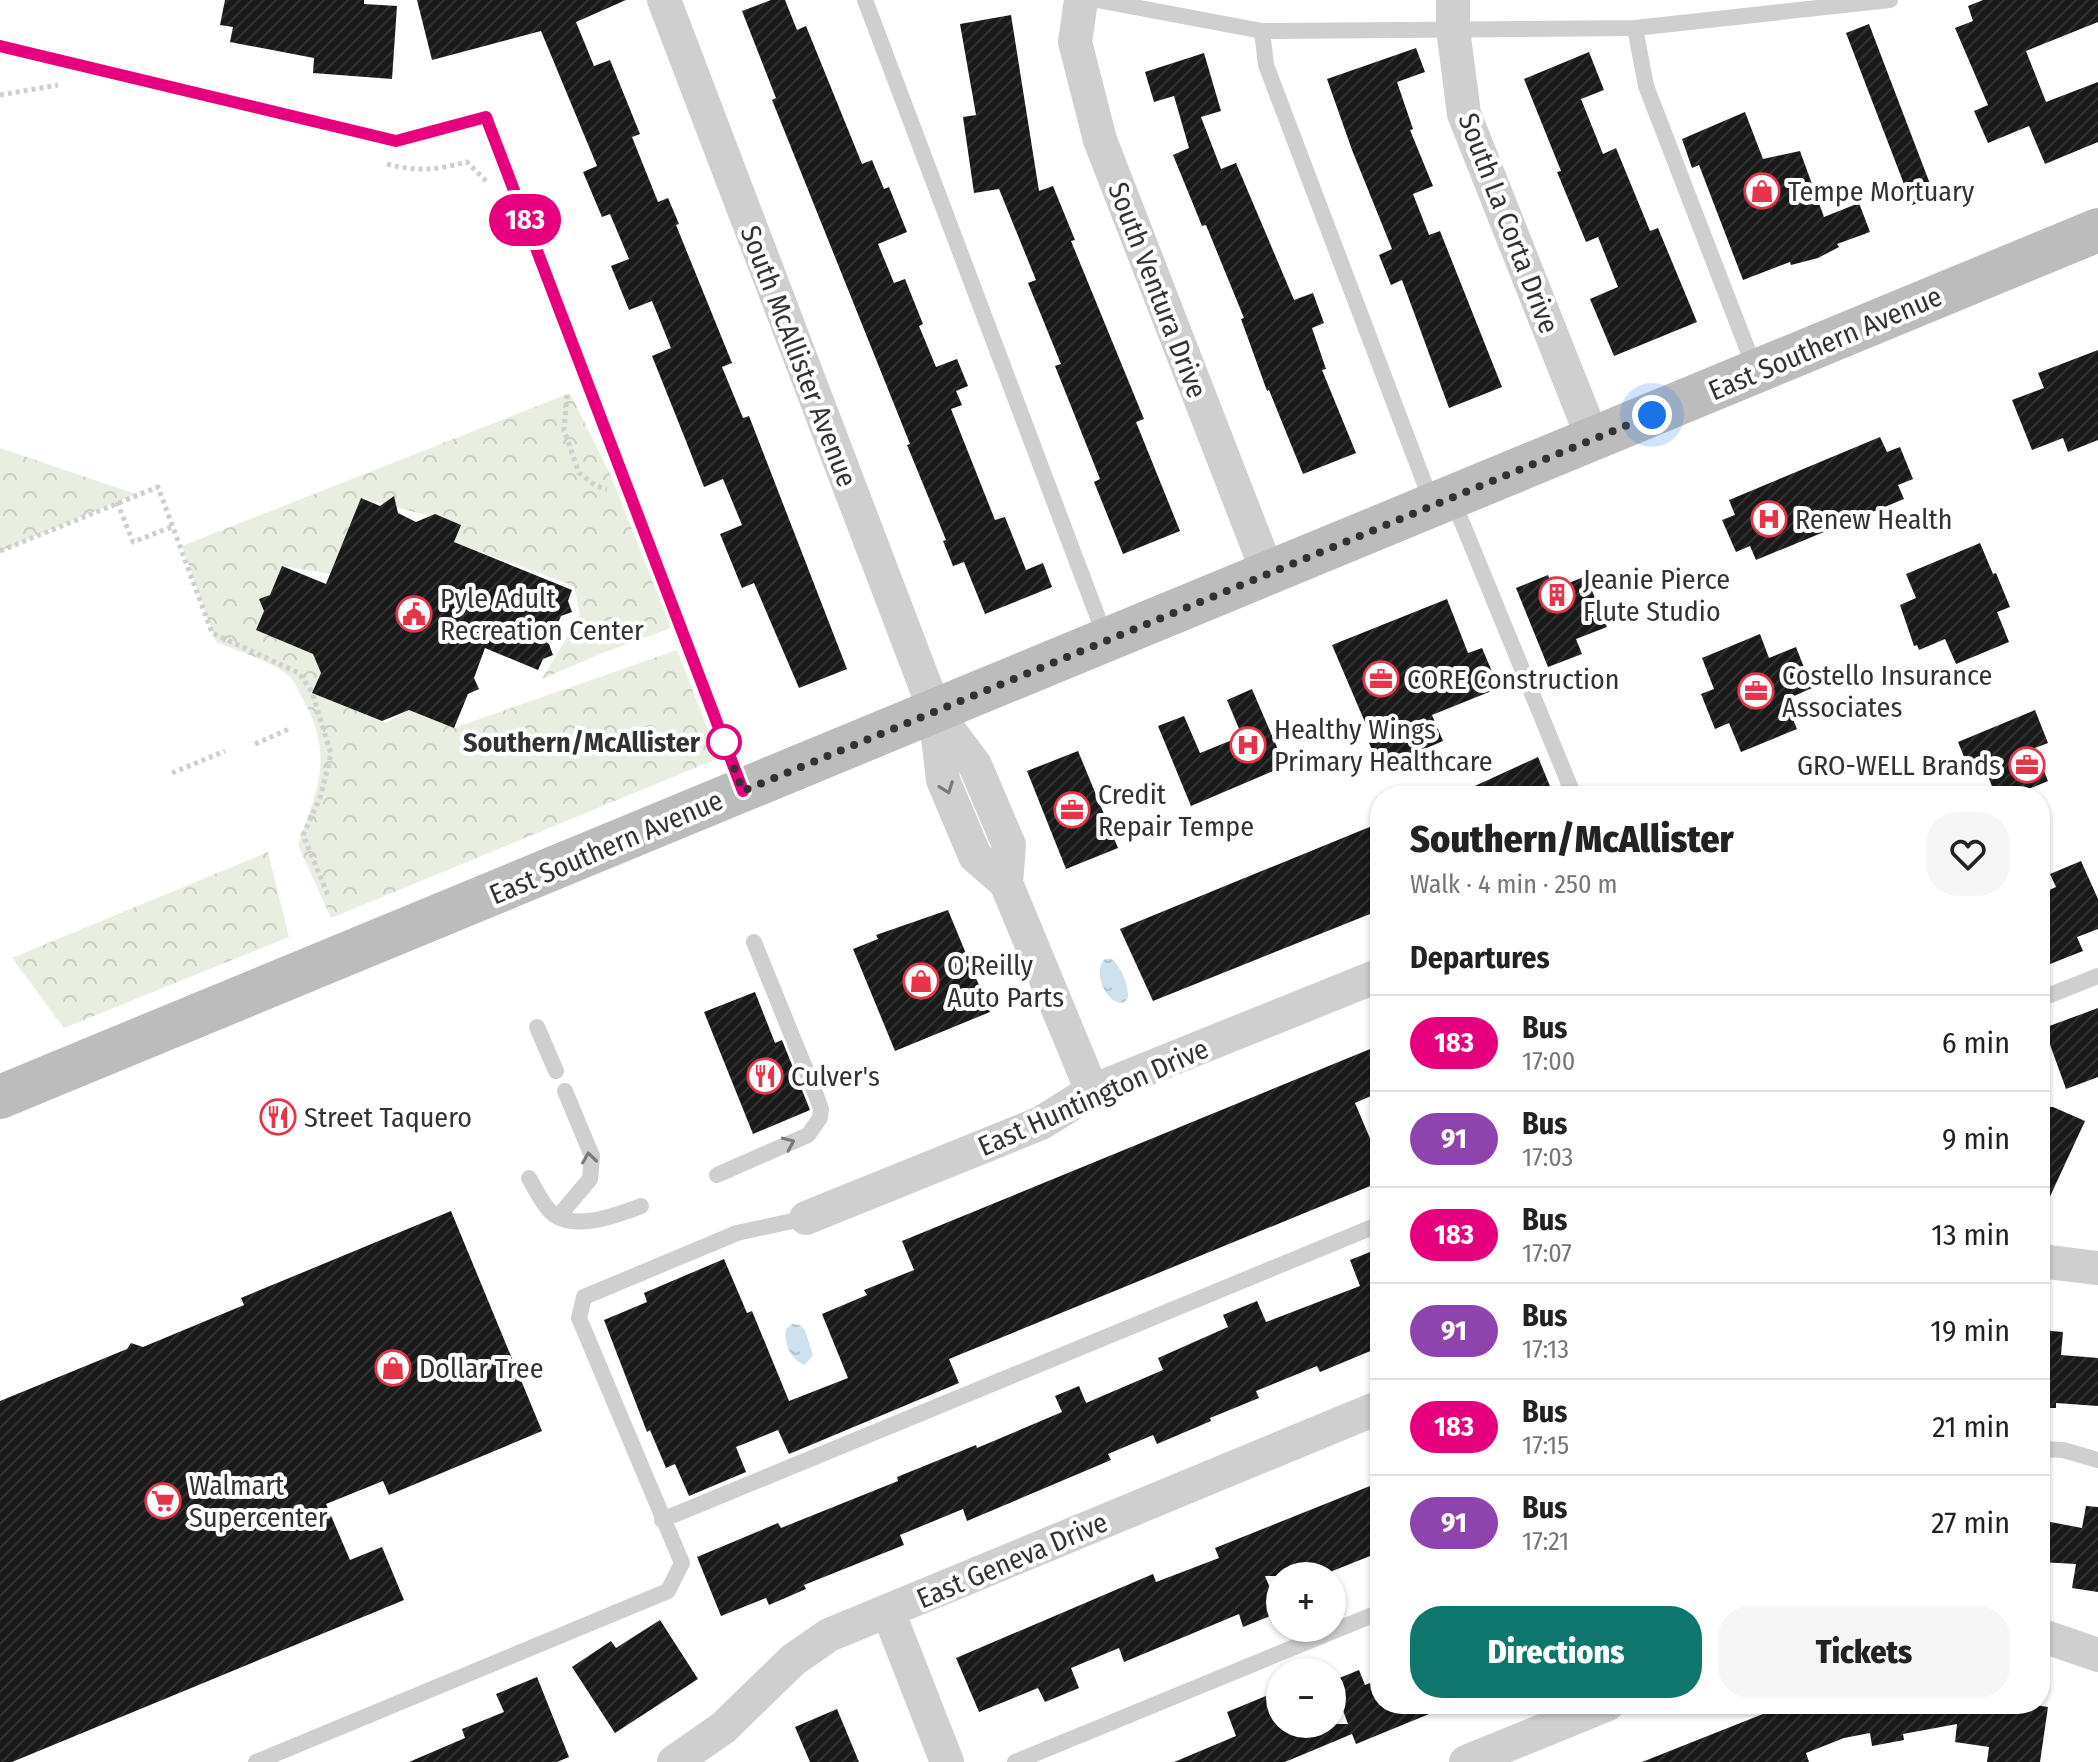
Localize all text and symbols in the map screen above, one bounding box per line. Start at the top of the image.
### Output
street label: South La Corta Drive [1451,109,1566,338]
shop icon: Tempe Mortuary [1743,172,1781,210]
place label: Tempe Mortuary [1788,175,1975,208]
street label: South Ventura Drive [1101,178,1214,403]
line badge: 183 [479,194,571,246]
text: 183 [505,203,545,236]
street label: South McAllister Avenue [733,221,864,492]
street label: East Southern Avenue [1704,279,1947,408]
your location [1632,395,1672,435]
hospital icon: Renew Health [1750,500,1788,538]
place label: Renew Health [1795,503,1952,536]
place label: Jeanie Pierce Flute Studio [1583,563,1730,628]
building icon: Jeanie Pierce Flute Studio [1538,576,1576,614]
place label: Pyle Adult Recreation Center [440,582,644,647]
public building icon: Pyle Adult Recreation Center [395,595,433,633]
place label: Costello Insurance Associates [1782,659,1992,724]
office icon: CORE Construction [1362,660,1400,698]
place label: CORE Construction [1407,663,1620,696]
office icon: Costello Insurance Associates [1737,672,1775,710]
place label: Healthy Wings Primary Healthcare [1274,713,1493,778]
marker: Southern/McAllister [707,725,741,759]
place label: Southern/McAllister [463,726,701,759]
hospital icon: Healthy Wings Primary Healthcare [1229,726,1267,764]
office icon: GRO-WELL Brands [2008,746,2046,784]
place label: GRO-WELL Brands [1797,749,2001,782]
place label: Credit Repair Tempe [1098,778,1254,843]
one-way arrow [937,780,953,794]
street label: East Southern Avenue [485,783,728,912]
office icon: Credit Repair Tempe [1053,791,1091,829]
button: heart [1926,812,2010,896]
text: Southern/McAllister [1410,816,1734,862]
text: Walk · 4 min · 250 m [1410,869,1618,900]
text: Departures [1410,940,1550,976]
place label: O'Reilly Auto Parts [947,949,1064,1014]
shop icon: O'Reilly Auto Parts [902,962,940,1000]
text: Bus [1522,1010,1567,1046]
text: 6 min [1942,1025,2010,1061]
text: 183 [1434,1026,1474,1059]
street label: East Huntington Drive [973,1032,1213,1163]
text: 17:00 [1522,1046,1575,1077]
restaurant icon: Culver's [746,1057,784,1095]
place label: Culver's [791,1060,880,1093]
restaurant icon: Street Taquero [259,1098,297,1136]
place label: Street Taquero [304,1101,472,1134]
text: Bus [1522,1106,1567,1142]
text: 9 min [1942,1121,2010,1157]
text: 91 [1441,1122,1467,1155]
one-way arrow [780,1137,795,1153]
text: 17:03 [1522,1142,1573,1173]
one-way arrow [581,1151,598,1164]
text: Bus [1522,1202,1567,1238]
text: 13 min [1931,1217,2010,1253]
text: 183 [1434,1218,1474,1251]
text: 17:07 [1522,1238,1572,1269]
text: Bus [1522,1298,1567,1334]
text: 19 min [1930,1313,2010,1349]
text: 91 [1441,1314,1467,1347]
text: 17:13 [1522,1334,1569,1365]
shop icon: Dollar Tree [374,1349,412,1387]
place label: Dollar Tree [419,1352,544,1385]
text: Bus [1522,1394,1567,1430]
text: 21 min [1932,1409,2010,1445]
text: 183 [1434,1410,1474,1443]
text: 17:15 [1522,1430,1569,1461]
place label: Walmart Supercenter [189,1469,328,1534]
supermarket icon: Walmart Supercenter [144,1482,182,1520]
text: Bus [1522,1490,1567,1526]
street label: East Geneva Drive [912,1505,1113,1616]
text: 27 min [1931,1505,2010,1541]
text: 91 [1441,1506,1467,1539]
text: 17:21 [1522,1526,1569,1557]
map controls [1266,1562,1346,1738]
button: + [1266,1562,1346,1642]
button: Directions [1410,1606,1702,1698]
button: Tickets [1718,1606,2010,1698]
button: − [1266,1658,1346,1738]

